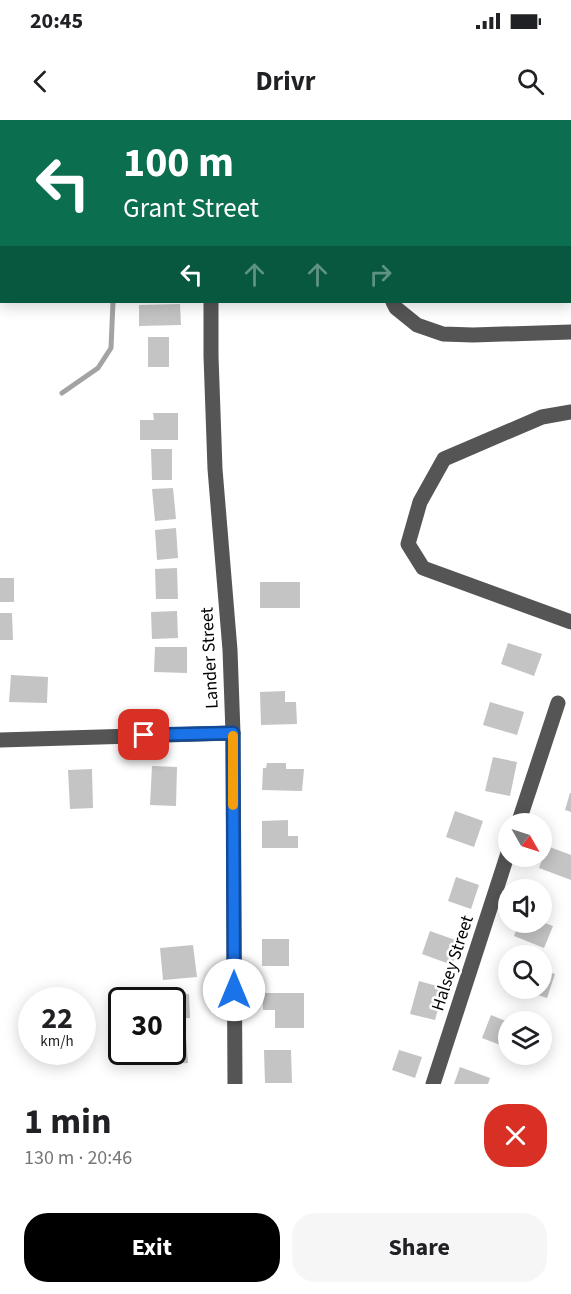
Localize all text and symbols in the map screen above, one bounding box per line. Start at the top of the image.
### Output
text: 20:45 [30,5,83,37]
text: Drivr [255,62,316,101]
icon: back [24,65,57,98]
icon: search [514,65,547,98]
text: 100 m [123,133,234,193]
icon: left [24,144,102,222]
text: Grant Street [123,189,259,228]
icon: left [175,258,208,291]
icon: ahead [238,258,271,291]
icon: ahead [301,258,334,291]
icon: right [364,258,397,291]
street label: Lander Street [194,607,225,709]
pin [118,709,169,760]
icon: arrive [127,718,160,751]
north arrow [498,813,552,867]
map controls [498,813,552,1065]
button: sound [498,879,552,933]
street label: Halsey Street [425,912,480,1014]
button: search [498,945,552,999]
position arrow [202,958,266,1022]
speed limit sign: 30 [108,987,186,1065]
text: 22 [41,997,73,1040]
button: layers [498,1011,552,1065]
text: km/h [40,1031,74,1052]
text: 1 min [24,1096,112,1147]
button: close [484,1104,547,1167]
text: 130 m · 20:46 [24,1144,132,1172]
button: Exit [24,1213,280,1282]
button: Share [292,1213,547,1282]

